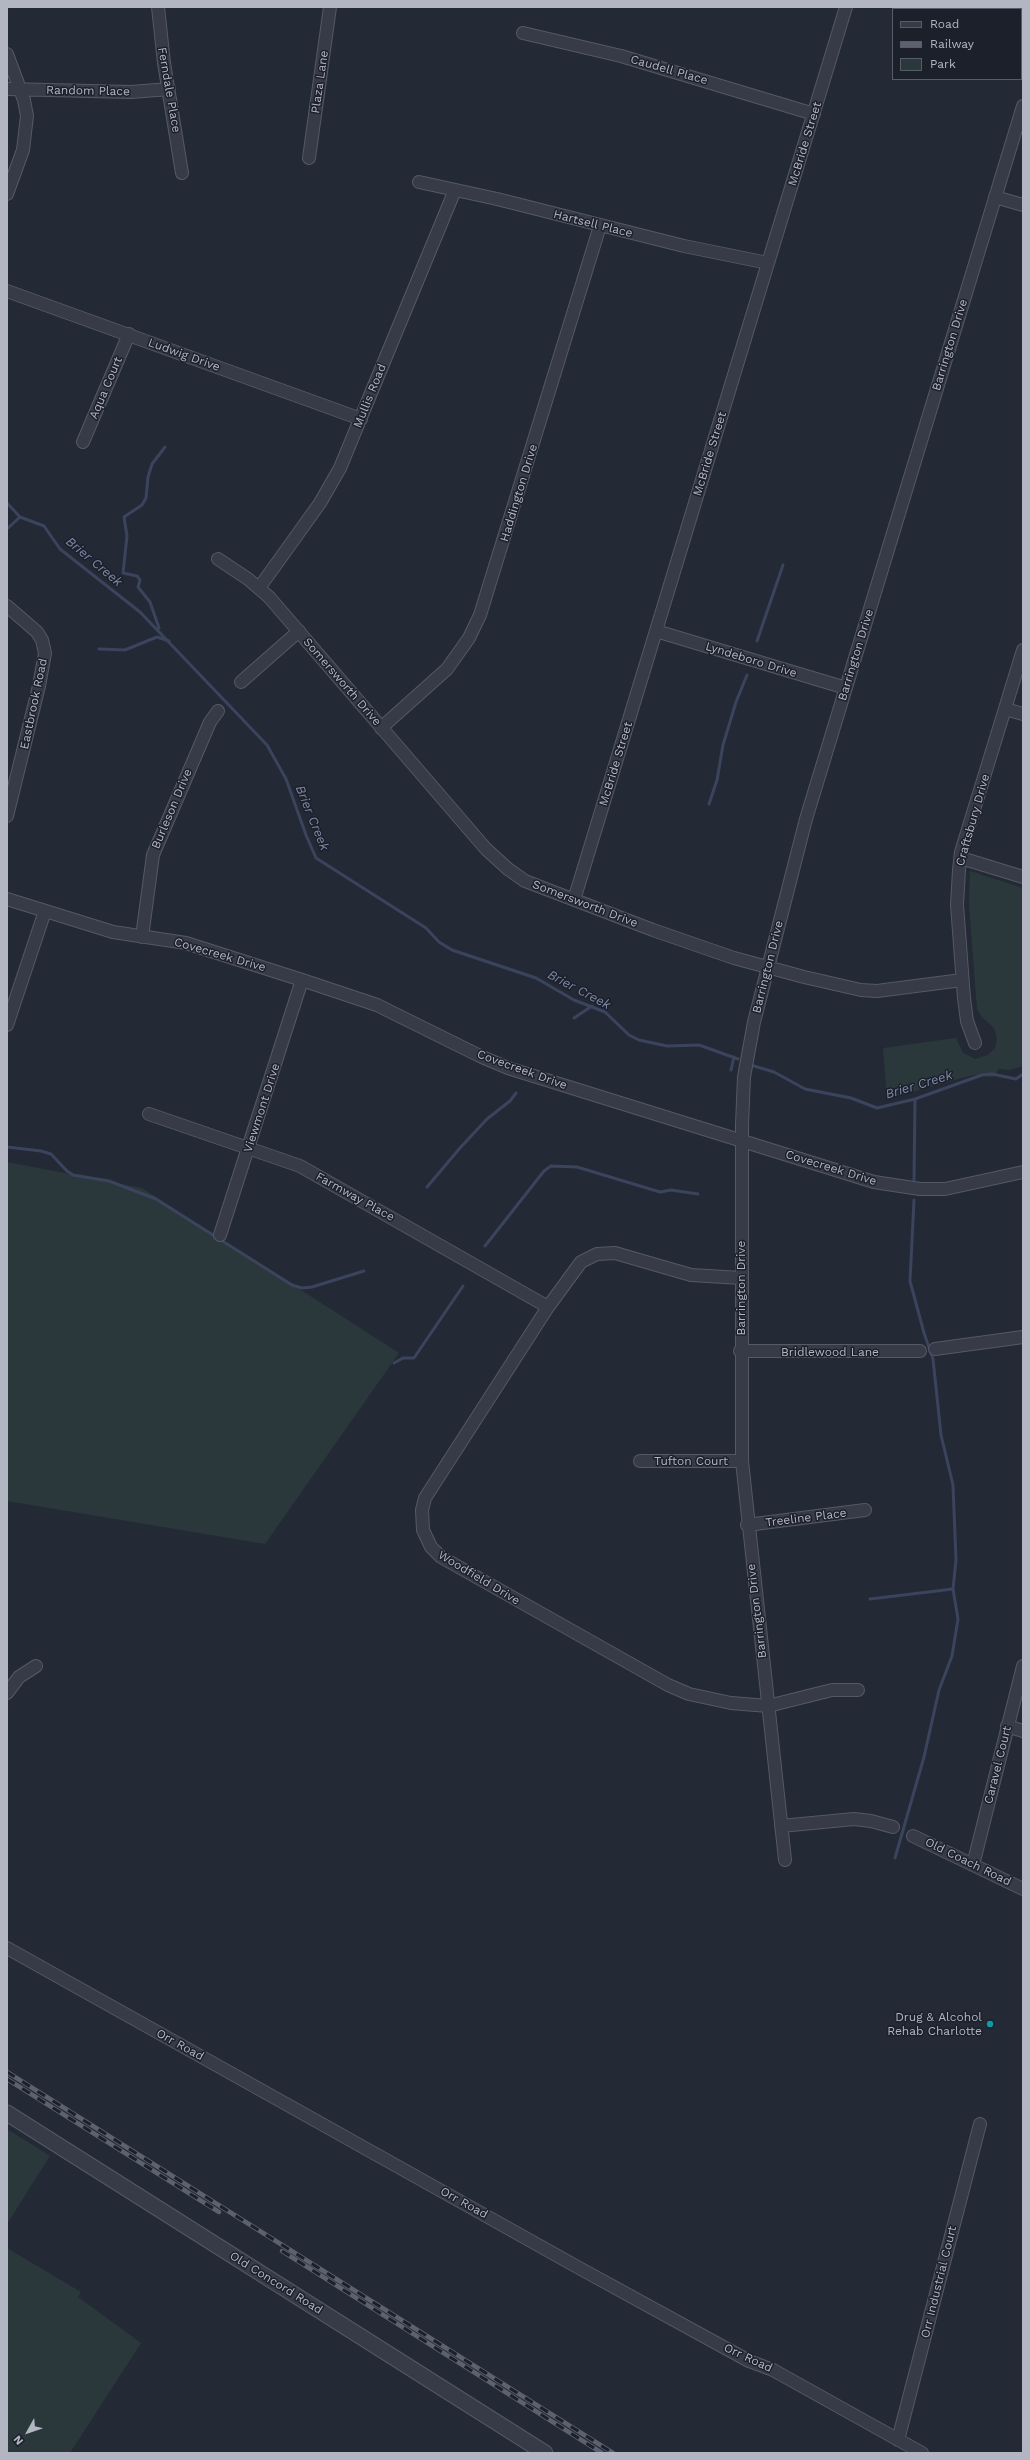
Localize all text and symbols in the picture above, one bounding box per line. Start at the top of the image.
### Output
legend [892,8,1022,80]
text: Road [930,17,959,31]
text: Railway [930,37,974,51]
street label: Ferndale Place [154,46,184,134]
street label: Plaza Lane [308,50,332,114]
street label: Caudell Place [629,52,709,88]
text: Park [930,57,956,71]
street label: Random Place [46,83,130,99]
street label: McBride Street [785,100,825,188]
street label: Hartsell Place [552,207,634,241]
street label: Barrington Drive [929,297,971,393]
street label: Ludwig Drive [146,335,222,375]
street label: Aqua Court [86,355,126,421]
street label: Mullis Road [351,362,389,430]
street label: McBride Street [690,410,730,498]
street label: Haddington Drive [497,443,541,543]
water label: Brier Creek [63,534,125,590]
street label: Barrington Drive [835,607,877,703]
street label: Somersworth Drive [300,635,384,729]
street label: Lyndeboro Drive [704,639,798,681]
street label: Eastbrook Road [17,657,51,751]
street label: McBride Street [596,720,636,808]
street label: Burleson Drive [149,767,195,851]
street label: Craftsbury Drive [953,772,993,868]
water label: Brier Creek [292,783,332,853]
street label: Somersworth Drive [530,877,640,931]
street label: Barrington Drive [750,919,786,1015]
street label: Covecreek Drive [173,935,267,975]
water label: Brier Creek [545,967,613,1013]
street label: Covecreek Drive [475,1047,569,1093]
street label: Viewmont Drive [241,1062,283,1154]
water label: Brier Creek [884,1067,954,1103]
street label: Covecreek Drive [784,1147,878,1189]
street label: Farmway Place [313,1169,397,1225]
street label: Barrington Drive [734,1240,748,1336]
street label: Bridlewood Lane [781,1345,879,1359]
street label: Tufton Court [654,1454,728,1468]
street label: Treeline Place [765,1506,847,1530]
street label: Woodfield Drive [435,1548,523,1608]
street label: Barrington Drive [744,1563,770,1659]
street label: Caravel Court [981,1725,1015,1805]
street label: Old Coach Road [923,1835,1013,1889]
place label: Drug & Alcohol Rehab Charlotte [887,2010,982,2038]
marker: Drug & Alcohol Rehab Charlotte [985,2019,995,2029]
street label: Orr Road [154,2026,206,2064]
street label: Orr Road [438,2184,490,2222]
street label: Orr Industrial Court [918,2224,960,2340]
street label: Old Concord Road [227,2249,325,2317]
street label: Orr Road [721,2340,775,2376]
north arrow [8,2412,48,2452]
text: N [11,2433,26,2447]

